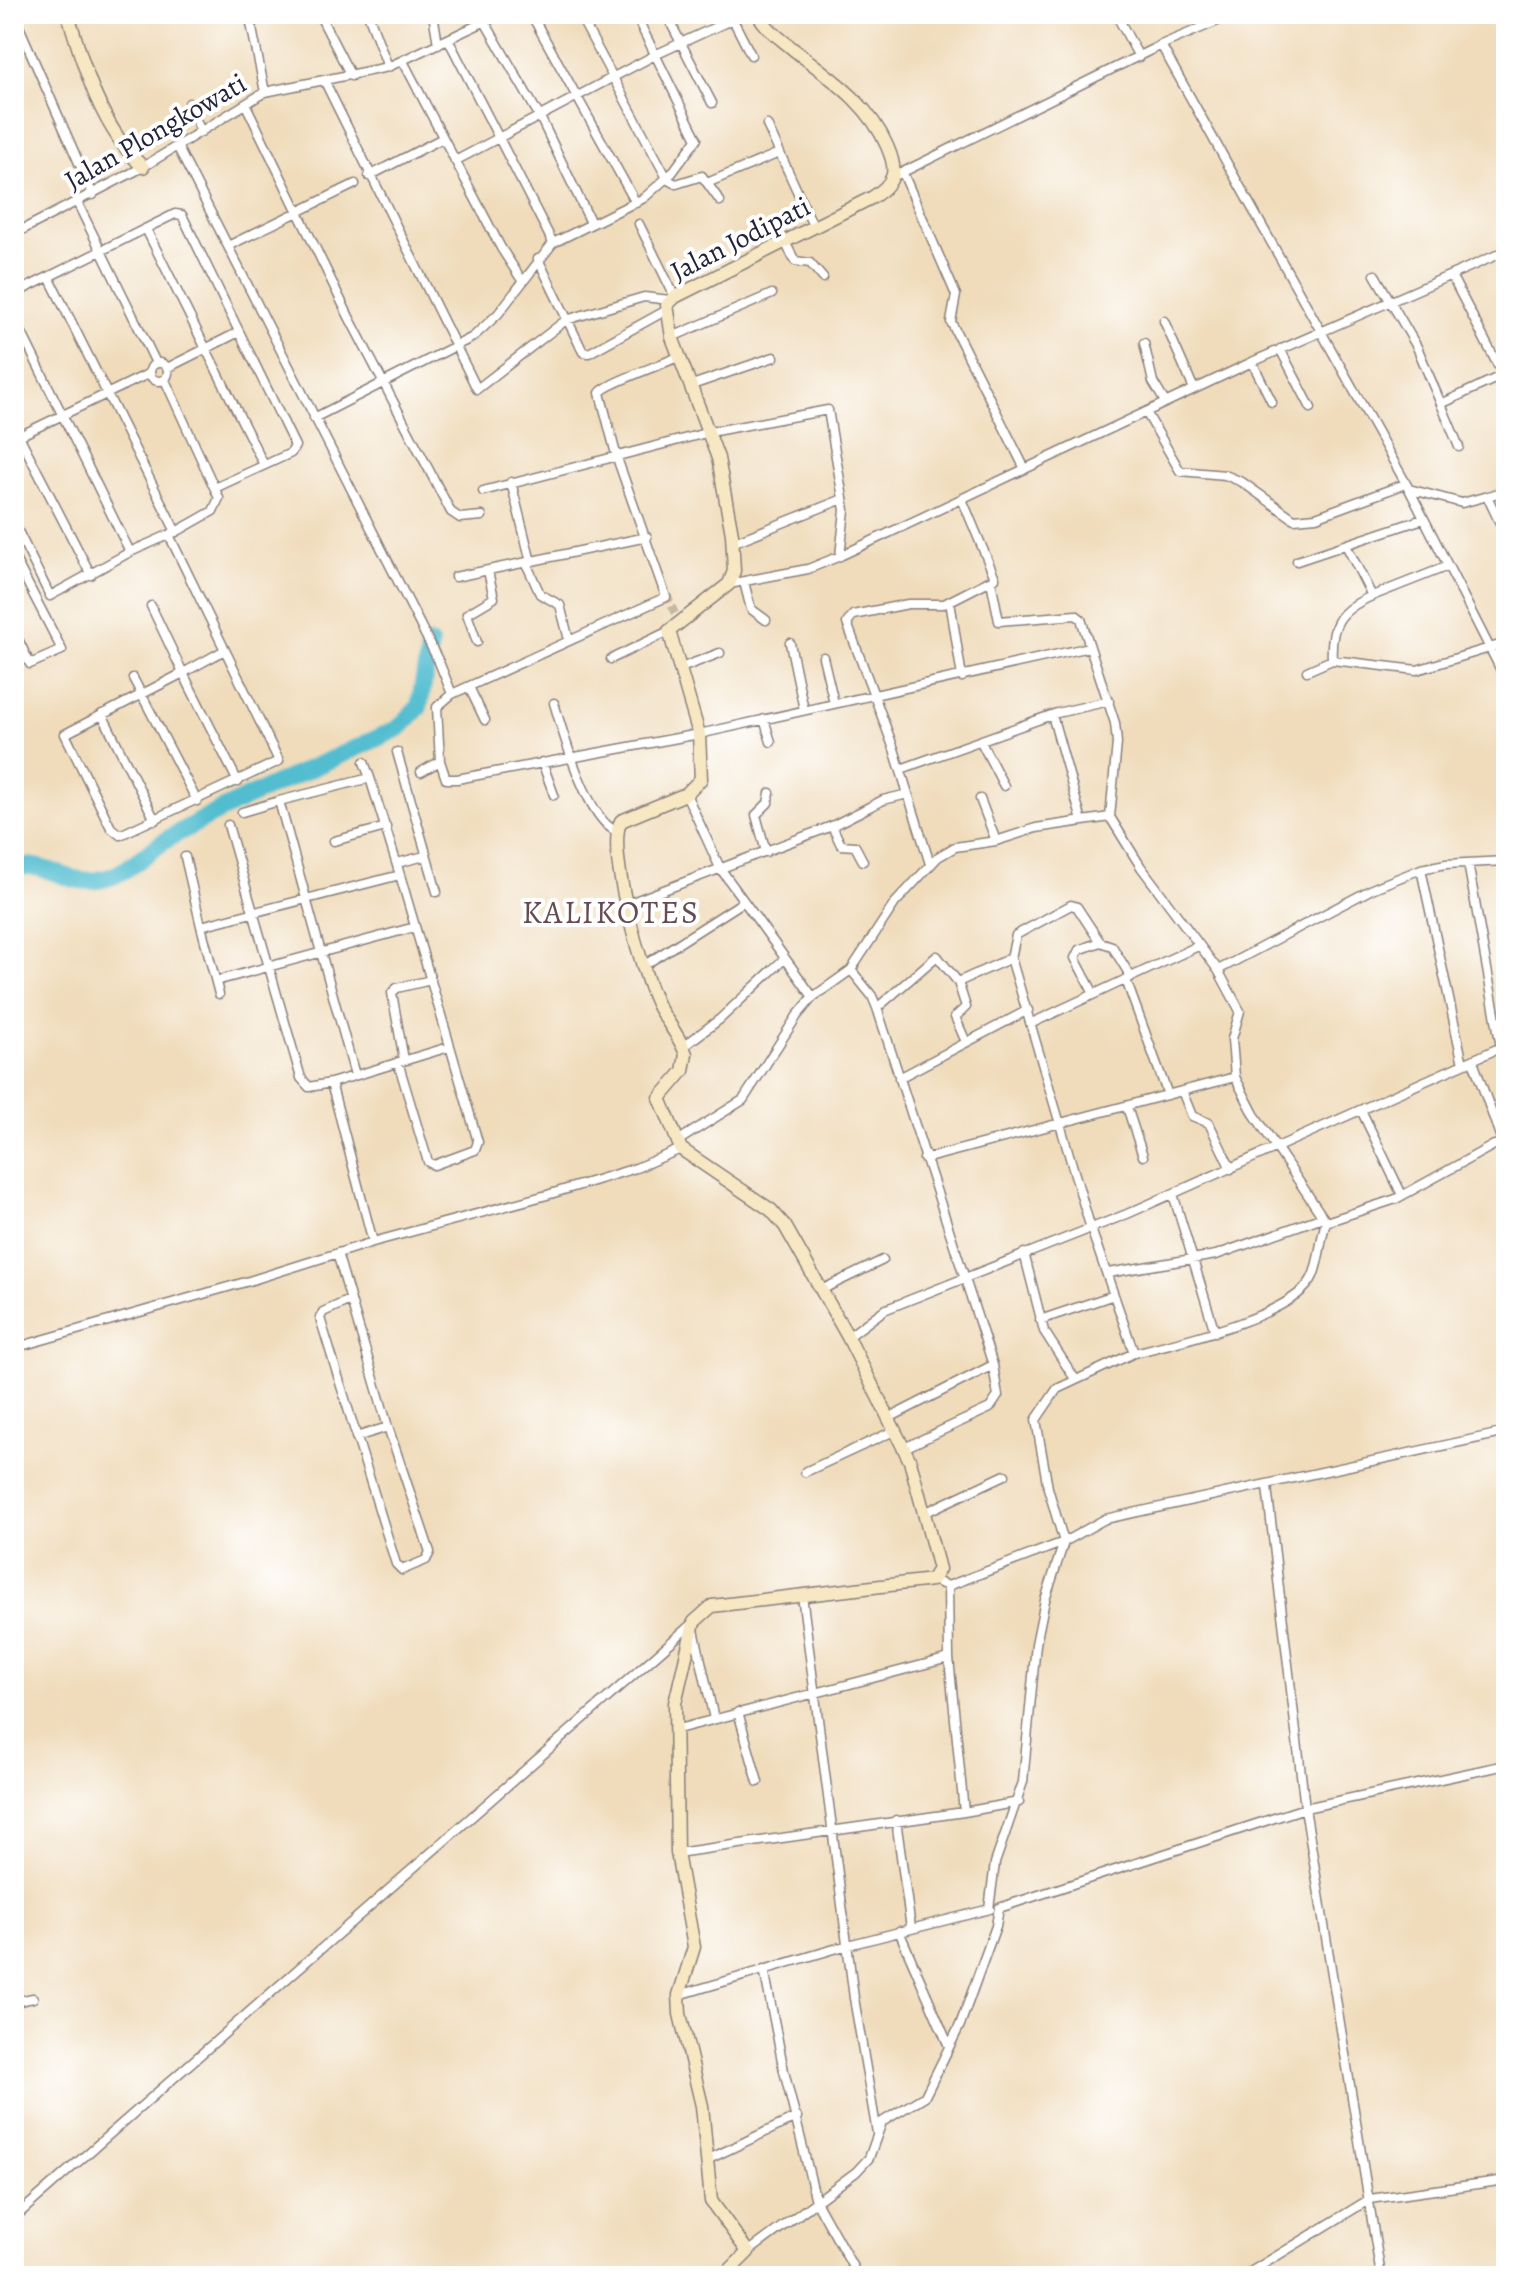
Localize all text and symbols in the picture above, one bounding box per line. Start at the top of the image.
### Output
street label: Jalan Plongkowati [58,64,253,199]
street label: Jalan Jodipati [664,187,817,290]
district label: KALIKOTES [522,890,700,934]

